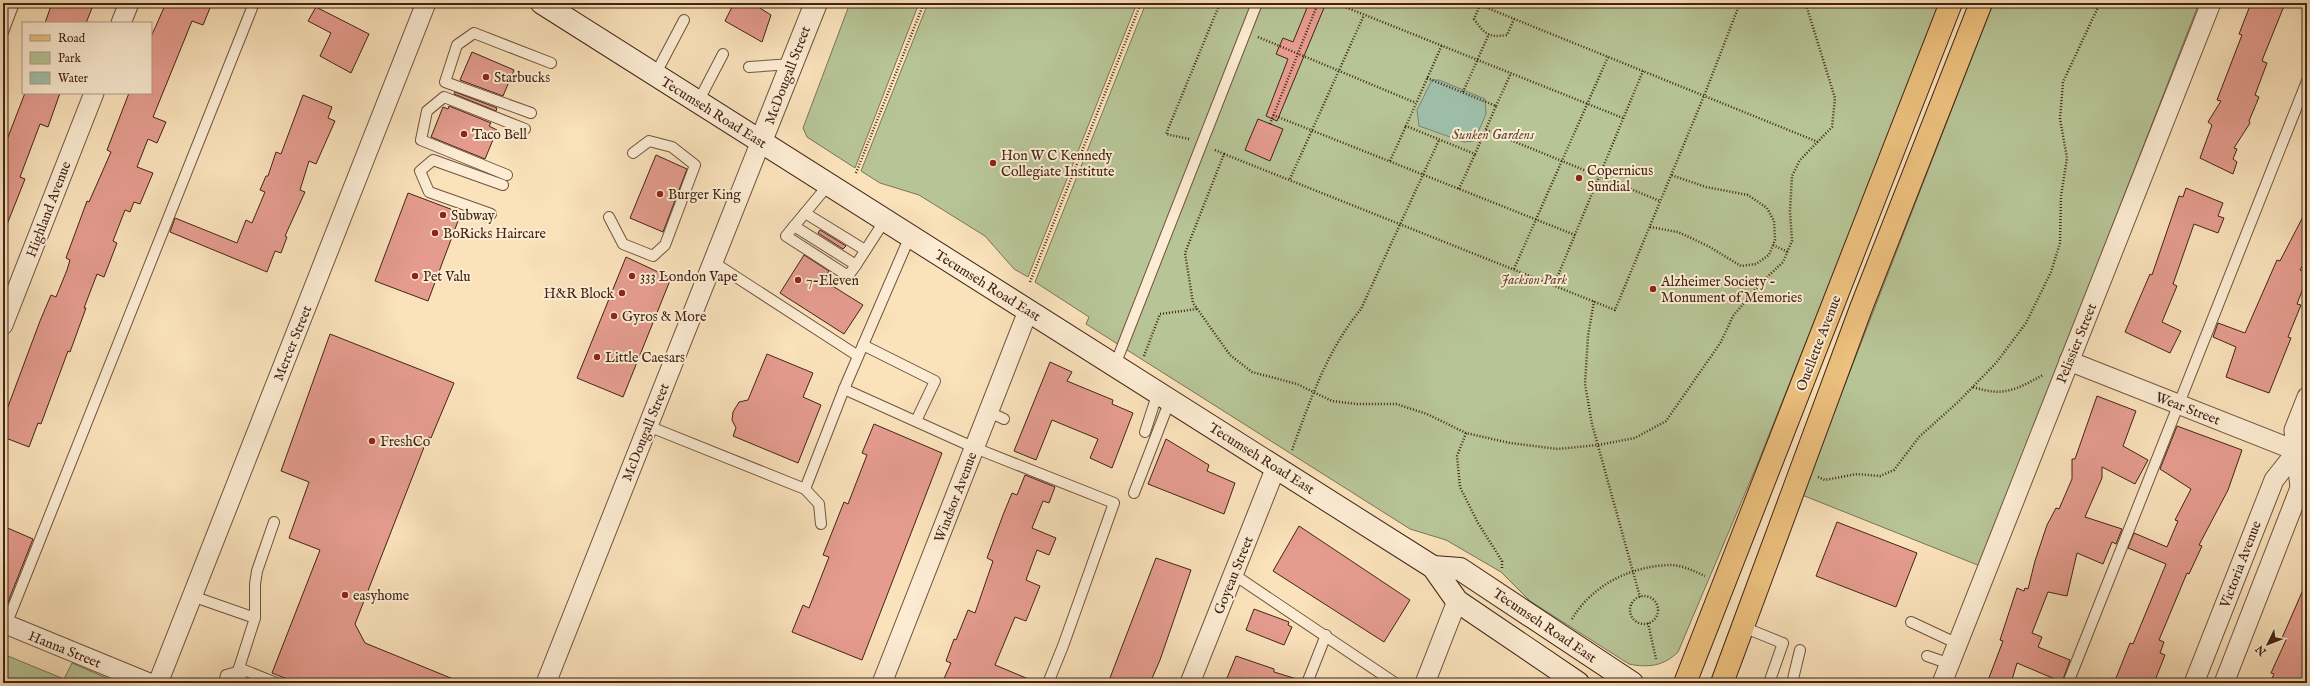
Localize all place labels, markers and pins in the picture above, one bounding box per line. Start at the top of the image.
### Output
place label: Starbucks [494,69,550,87]
marker: Starbucks [481,72,491,82]
place label: Taco Bell [472,126,527,144]
marker: Taco Bell [459,129,469,139]
place label: Hon W C Kennedy Collegiate Institute [1001,147,1115,181]
marker: Hon W C Kennedy Collegiate Institute [988,158,998,168]
place label: Copernicus Sundial [1587,162,1653,196]
marker: Copernicus Sundial [1574,173,1584,183]
place label: Burger King [668,186,741,204]
marker: Burger King [655,189,665,199]
place label: Subway [451,207,495,225]
marker: Subway [438,210,448,220]
place label: BoRicks Haircare [443,225,547,243]
marker: BoRicks Haircare [430,228,440,238]
place label: Pet Valu [423,268,471,286]
place label: 333 London Vape [640,268,738,286]
marker: Pet Valu [410,271,420,281]
marker: 333 London Vape [627,271,637,281]
place label: 7-Eleven [806,272,860,290]
place label: Alzheimer Society - Monument of Memories [1660,273,1802,307]
marker: 7-Eleven [793,275,803,285]
marker: Alzheimer Society - Monument of Memories [1648,284,1658,294]
place label: H&R Block [544,285,615,303]
marker: H&R Block [617,288,627,298]
place label: Gyros & More [622,308,707,326]
marker: Gyros & More [609,311,619,321]
place label: Little Caesars [605,349,685,367]
marker: Little Caesars [592,352,602,362]
place label: FreshCo [380,433,431,451]
marker: FreshCo [367,436,377,446]
place label: easyhome [353,587,410,605]
marker: easyhome [340,590,350,600]

